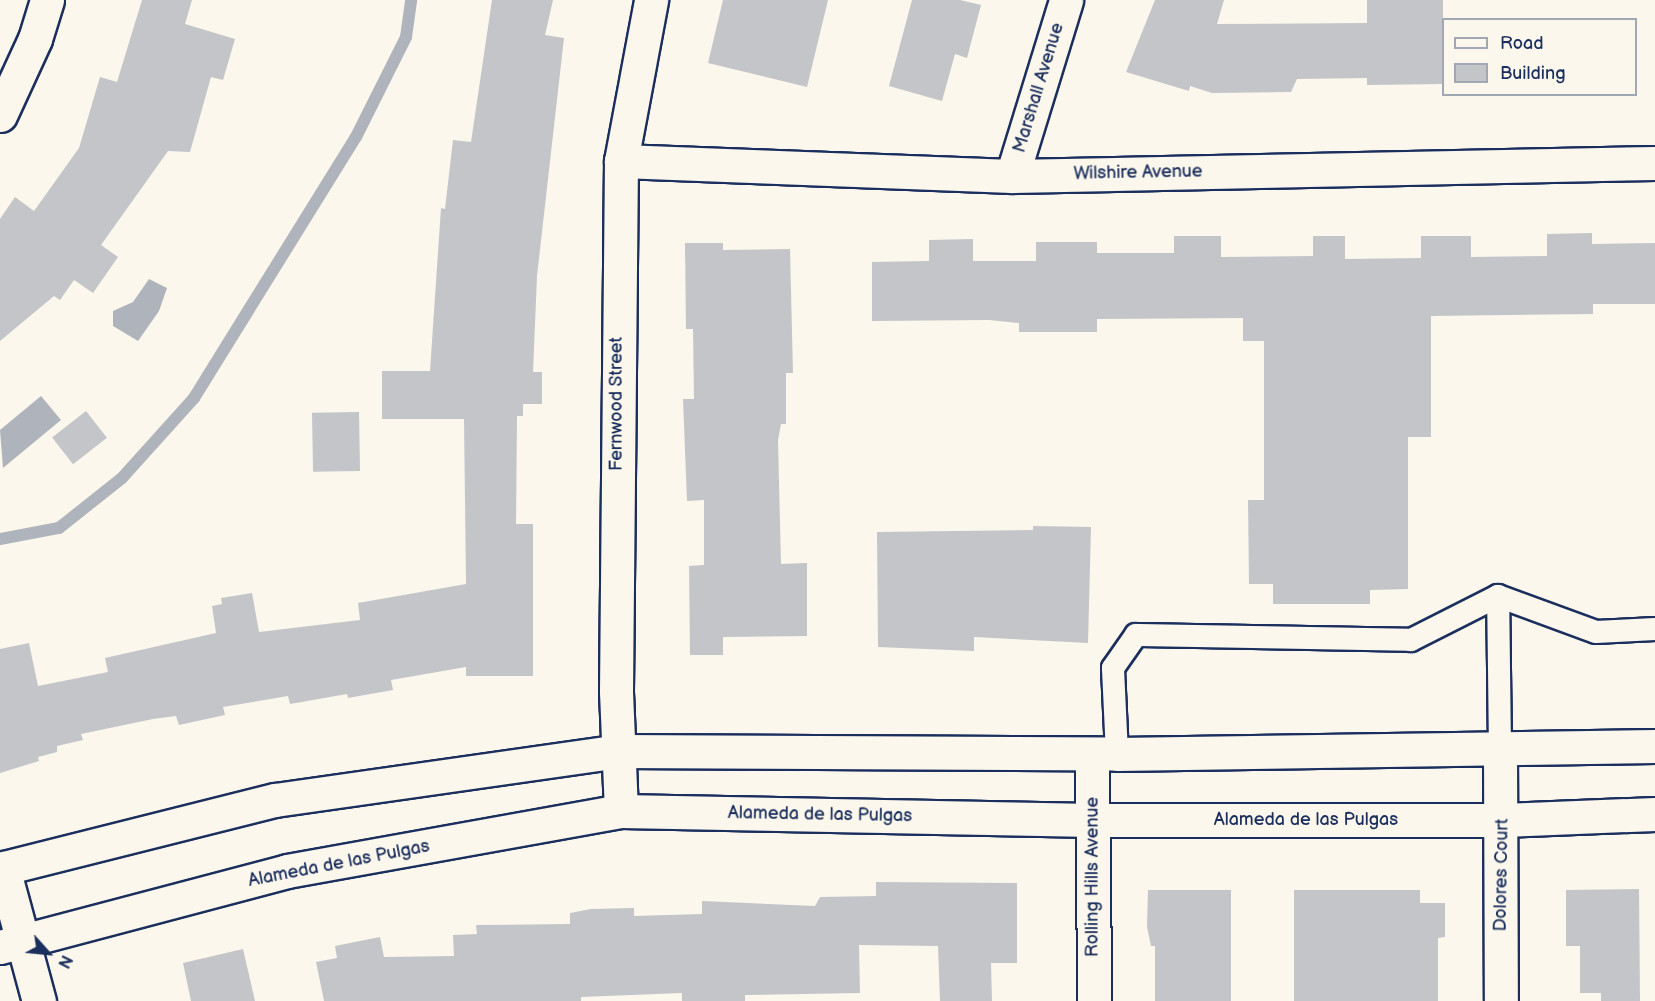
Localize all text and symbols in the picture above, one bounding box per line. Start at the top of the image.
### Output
legend [1442,18,1637,96]
street label: Marshall Avenue [1009,20,1069,156]
text: Road [1500,33,1544,54]
text: Building [1500,63,1566,84]
street label: Wilshire Avenue [1073,161,1203,185]
street label: Fernwood Street [606,337,628,471]
street label: Rolling Hills Avenue [1082,797,1104,957]
street label: Alameda de las Pulgas [728,803,912,827]
street label: Alameda de las Pulgas [1214,809,1398,831]
street label: Dolores Court [1490,818,1514,932]
street label: Alameda de las Pulgas [246,836,432,892]
north arrow [18,923,78,983]
text: N [53,952,76,971]

